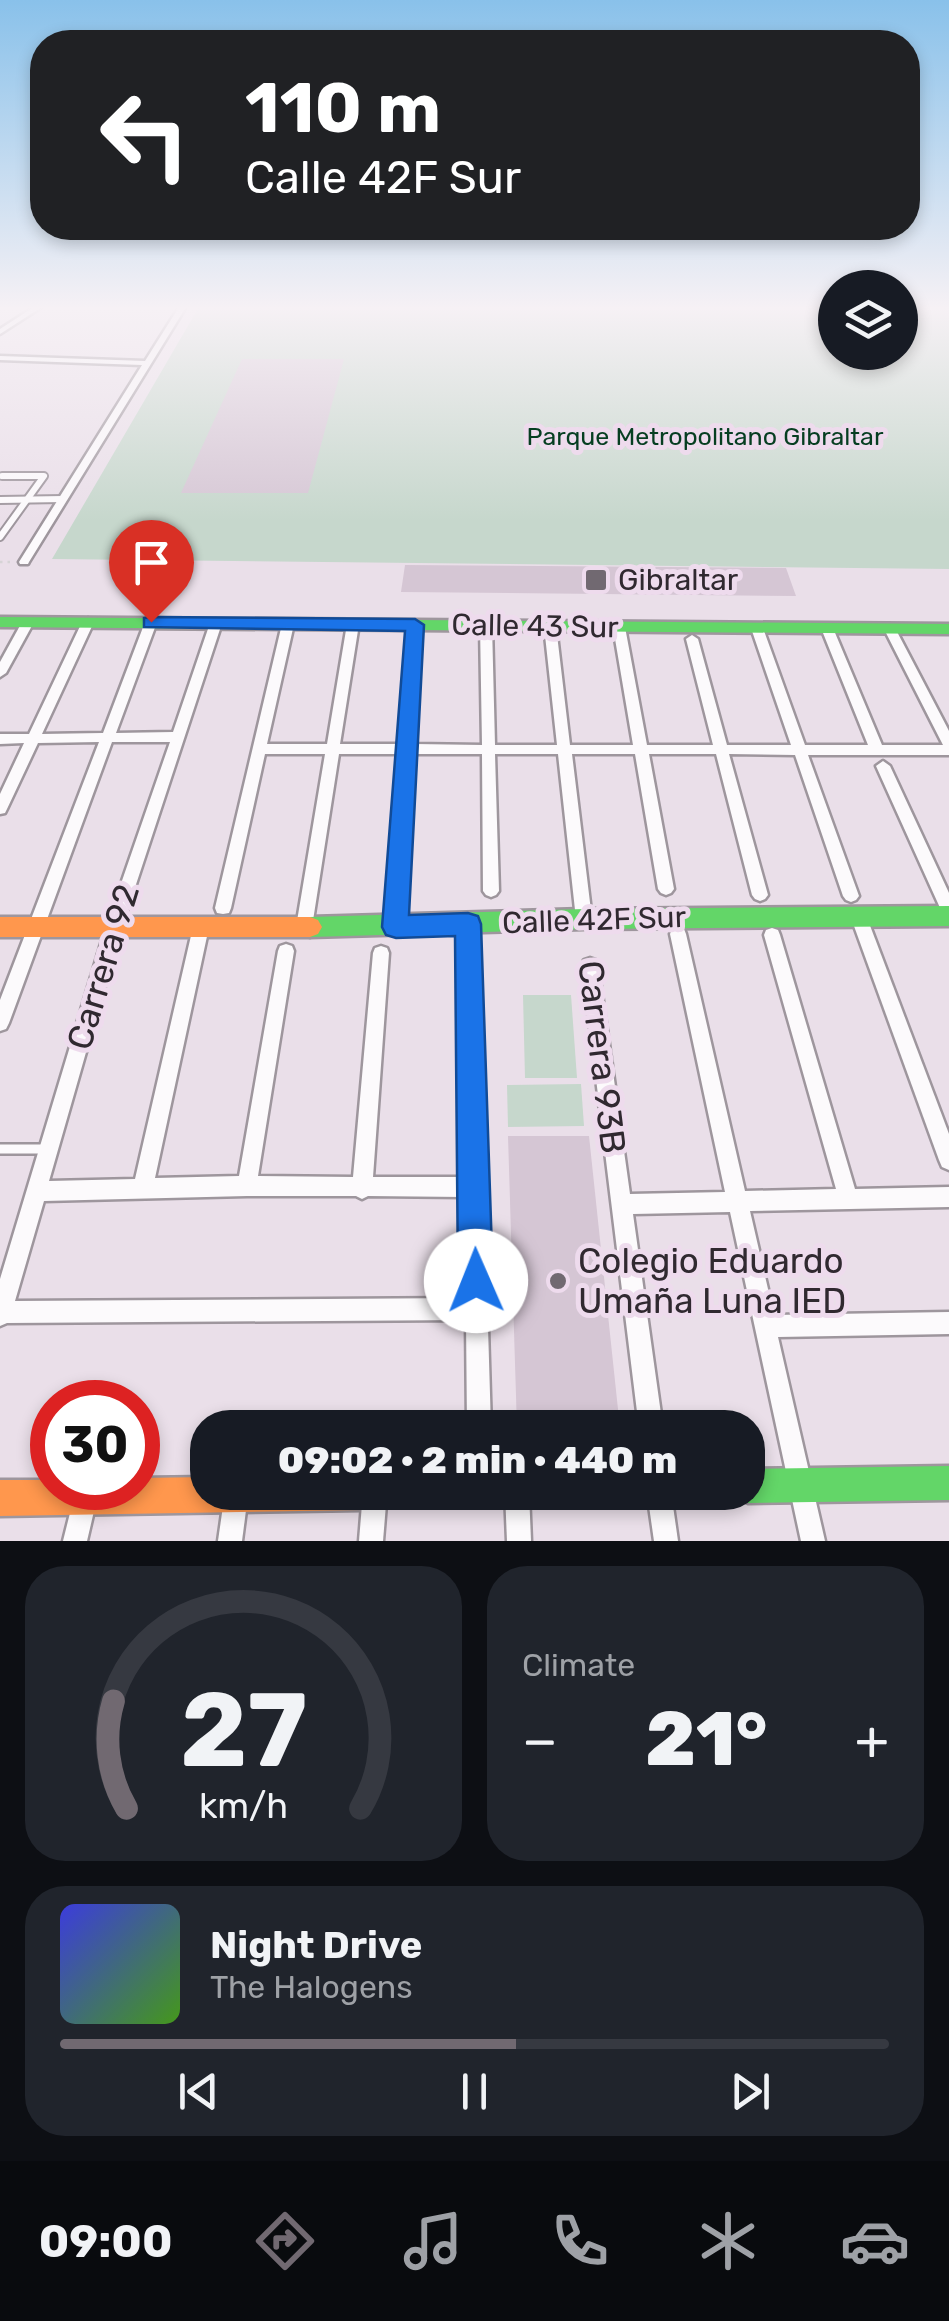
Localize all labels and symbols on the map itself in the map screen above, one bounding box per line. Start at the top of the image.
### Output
park label: Parque Metropolitano Gibraltar [527,422,884,451]
pin [109,520,194,623]
place label: Gibraltar [618,562,739,598]
marker: Gibraltar [583,567,609,593]
street label: Calle 43 Sur [451,607,620,645]
street label: Carrera 92 [58,879,148,1055]
street label: Calle 42F Sur [501,899,687,941]
street label: Carrera 93B [569,958,635,1156]
position arrow [424,1229,528,1333]
place label: Colegio Eduardo Umaña Luna IED [578,1240,846,1322]
marker: Colegio Eduardo Umaña Luna IED [547,1270,569,1292]
speed limit sign: 30 [30,1380,160,1510]

